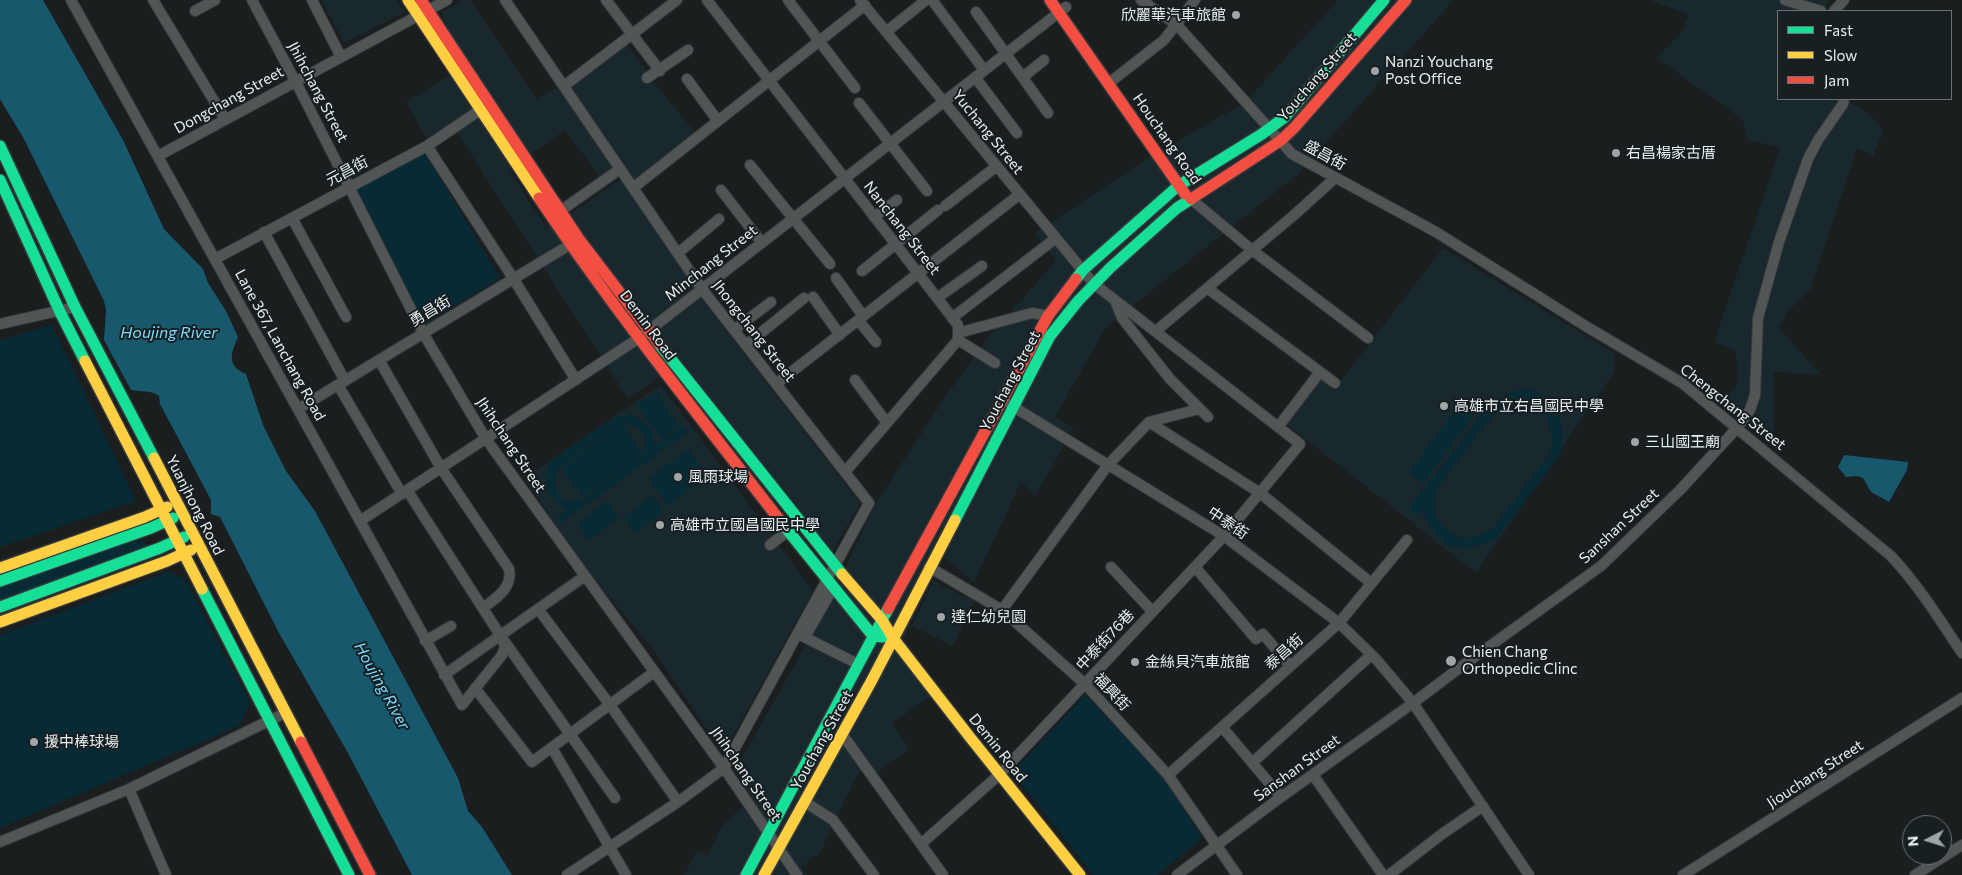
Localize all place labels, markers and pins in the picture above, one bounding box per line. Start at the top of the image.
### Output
place label: 欣麗華汽車旅館 [1121,6,1226,24]
marker: 欣麗華汽車旅館 [1230,9,1242,21]
place label: Nanzi Youchang Post Office [1385,53,1493,88]
marker: Nanzi Youchang Post Office [1369,65,1381,77]
place label: 右昌楊家古厝 [1626,144,1716,162]
marker: 右昌楊家古厝 [1610,147,1622,159]
place label: 高雄市立右昌國民中學 [1454,397,1604,415]
marker: 高雄市立右昌國民中學 [1438,400,1450,412]
place label: 三山國王廟 [1645,433,1720,451]
marker: 三山國王廟 [1629,436,1641,448]
place label: 風雨球場 [688,468,748,486]
marker: 風雨球場 [672,471,684,483]
place label: 高雄市立國昌國民中學 [670,516,820,534]
marker: 高雄市立國昌國民中學 [654,519,666,531]
place label: 達仁幼兒園 [951,608,1026,626]
marker: 達仁幼兒園 [935,611,947,623]
place label: Chien Chang Orthopedic Clinc [1462,643,1577,678]
place label: 金絲貝汽車旅館 [1145,653,1250,671]
marker: Chien Chang Orthopedic Clinc [1444,654,1458,668]
marker: 金絲貝汽車旅館 [1129,656,1141,668]
place label: 援中棒球場 [44,733,119,751]
marker: 援中棒球場 [28,736,40,748]

